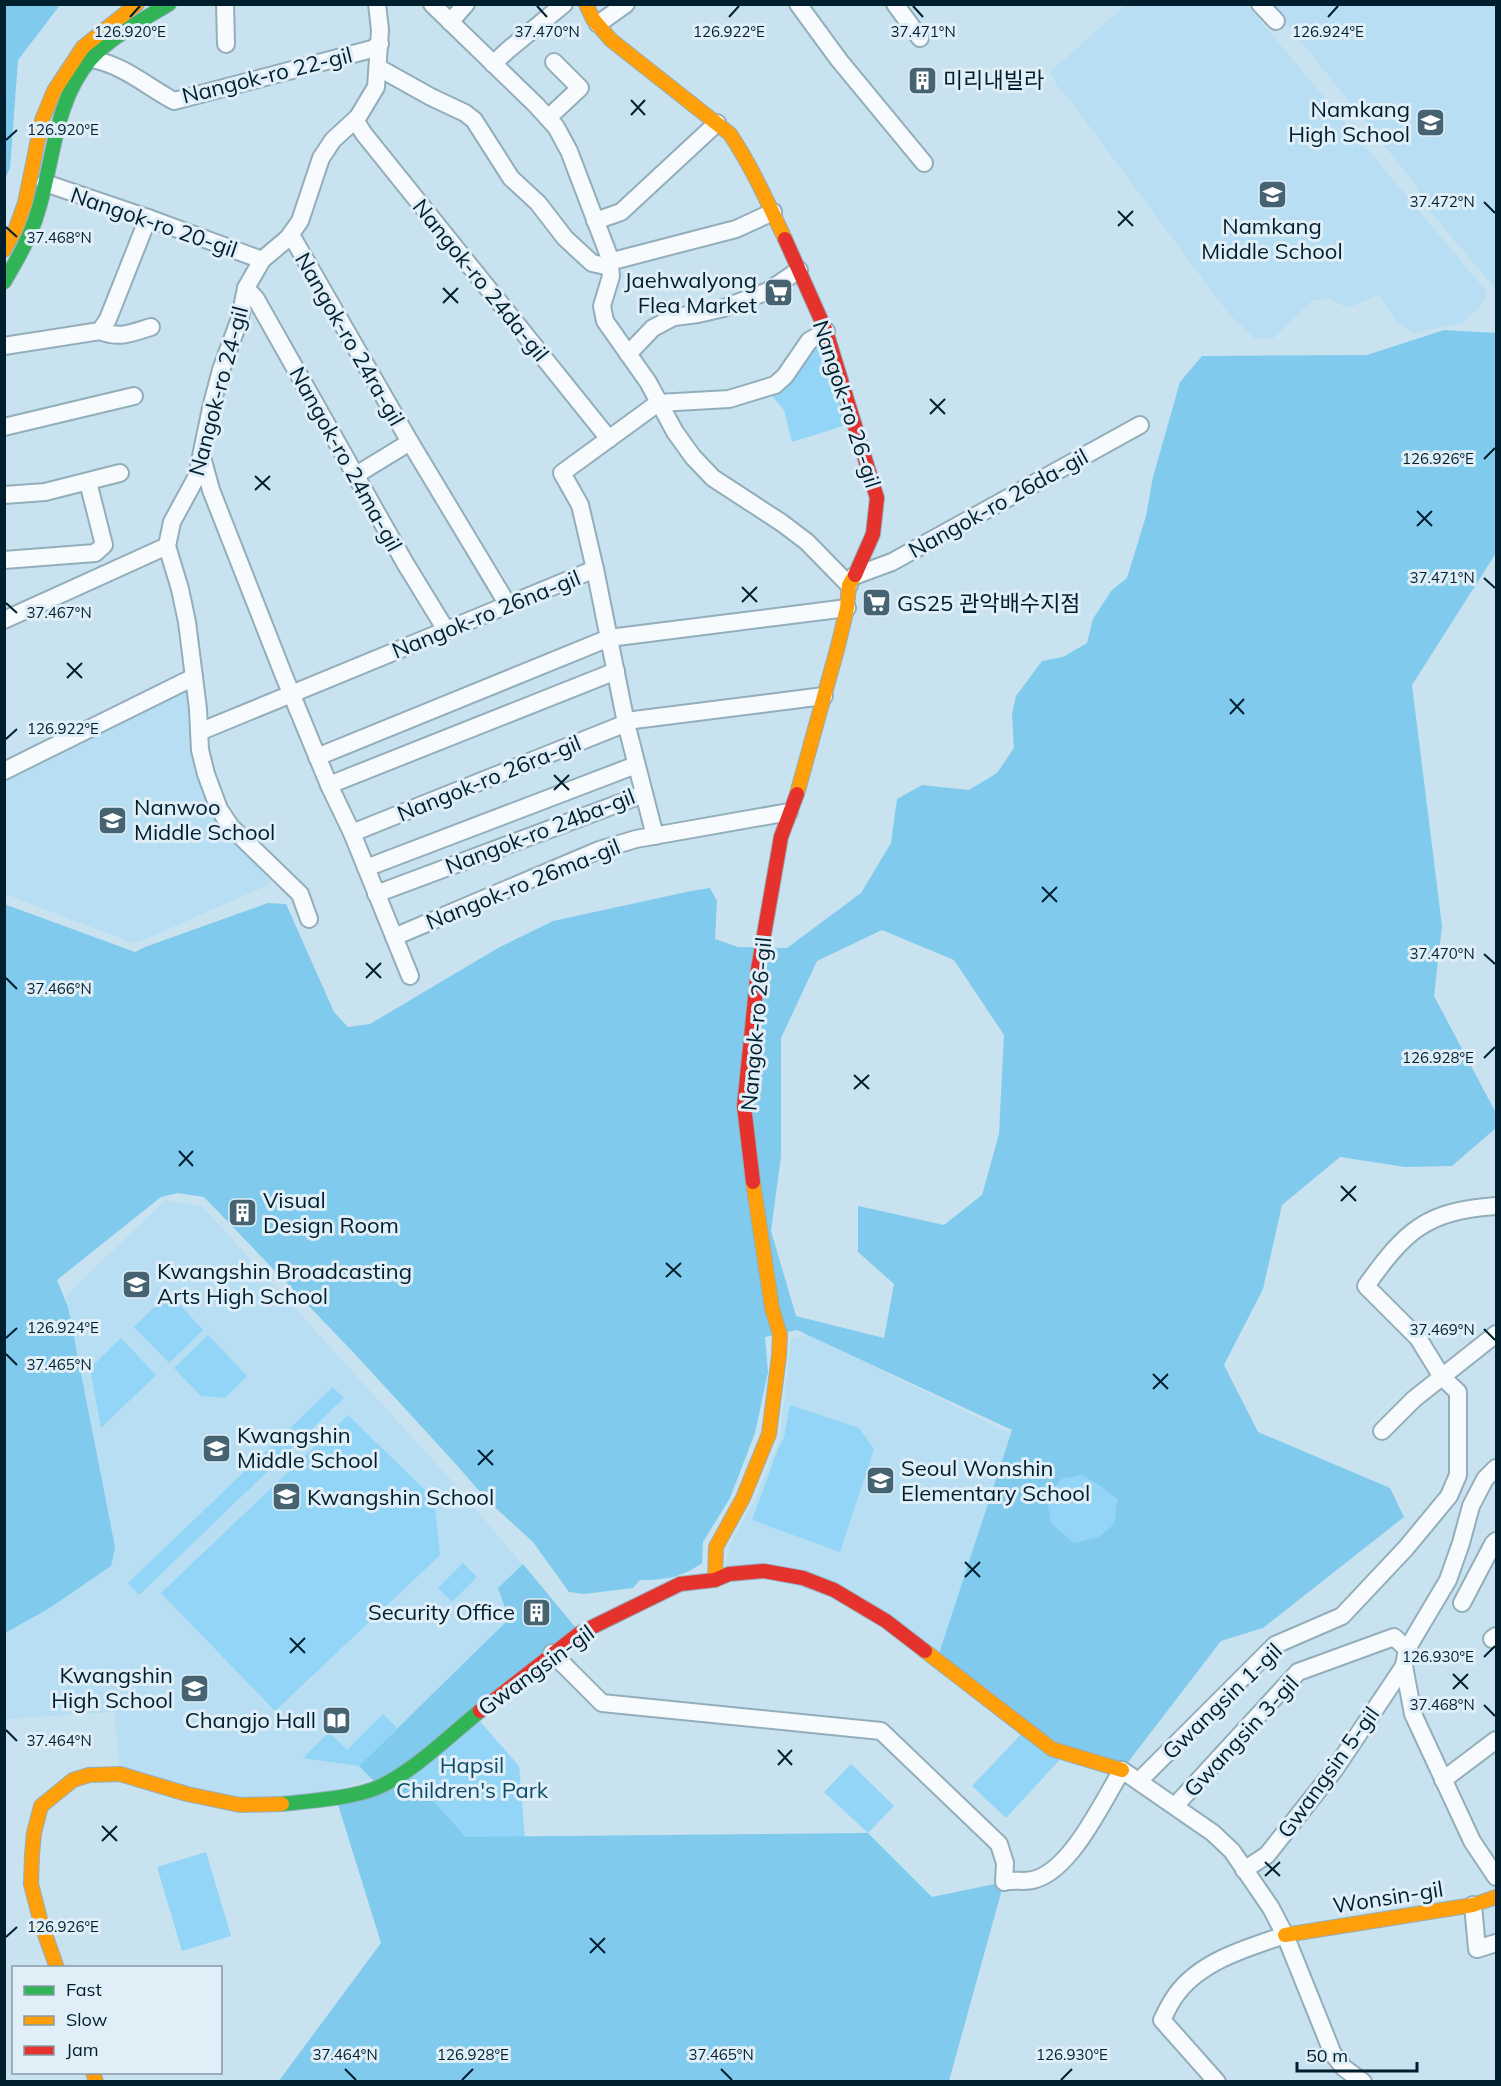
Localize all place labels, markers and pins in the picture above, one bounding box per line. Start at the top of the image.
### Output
building icon: 미리내빌라 [906,64,938,96]
place label: 미리내빌라 [943,66,1044,94]
place label: Namkang High School [1288,95,1410,148]
school or university icon: Namkang High School [1415,106,1447,138]
school or university icon: Namkang Middle School [1256,178,1288,210]
place label: Namkang Middle School [1201,212,1343,265]
place label: Jaehwalyong Flea Market [624,266,757,319]
supermarket icon: Jaehwalyong Flea Market [762,277,794,309]
supermarket icon: GS25 관악배수지점 [860,587,892,619]
place label: GS25 관악배수지점 [897,589,1080,617]
place label: Nanwoo Middle School [134,793,275,846]
school or university icon: Nanwoo Middle School [97,804,129,836]
place label: Visual Design Room [263,1186,399,1239]
building icon: Visual Design Room [226,1197,258,1229]
place label: Kwangshin Broadcasting Arts High School [157,1257,412,1310]
school or university icon: Kwangshin Broadcasting Arts High School [120,1268,152,1300]
place label: Kwangshin Middle School [237,1421,378,1474]
school or university icon: Kwangshin Middle School [200,1432,232,1464]
place label: Seoul Wonshin Elementary School [901,1454,1090,1507]
school or university icon: Seoul Wonshin Elementary School [864,1465,896,1497]
school or university icon: Kwangshin School [270,1481,302,1513]
place label: Kwangshin School [307,1483,494,1511]
building icon: Security Office [520,1596,552,1628]
place label: Security Office [368,1598,515,1626]
place label: Kwangshin High School [51,1661,173,1714]
school or university icon: Kwangshin High School [178,1672,210,1704]
library icon: Changjo Hall [321,1704,353,1736]
place label: Changjo Hall [185,1706,316,1734]

